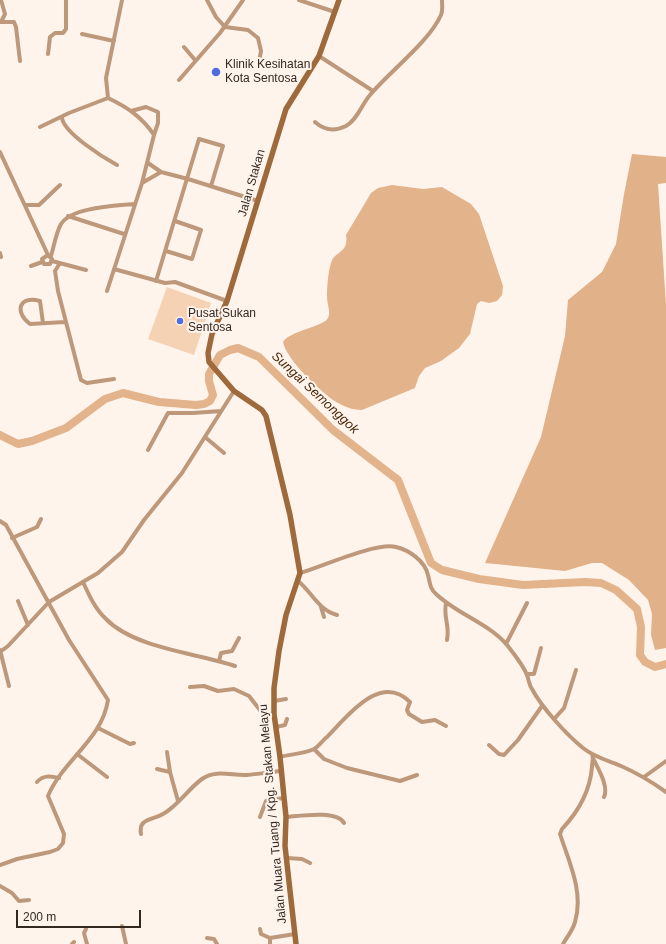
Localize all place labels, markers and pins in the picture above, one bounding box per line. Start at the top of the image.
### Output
place label: Klinik Kesihatan Kota Sentosa [225,58,310,86]
marker: Klinik Kesihatan Kota Sentosa [210,66,222,78]
place label: Pusat Sukan Sentosa [188,307,256,335]
marker: Pusat Sukan Sentosa [175,316,185,326]

